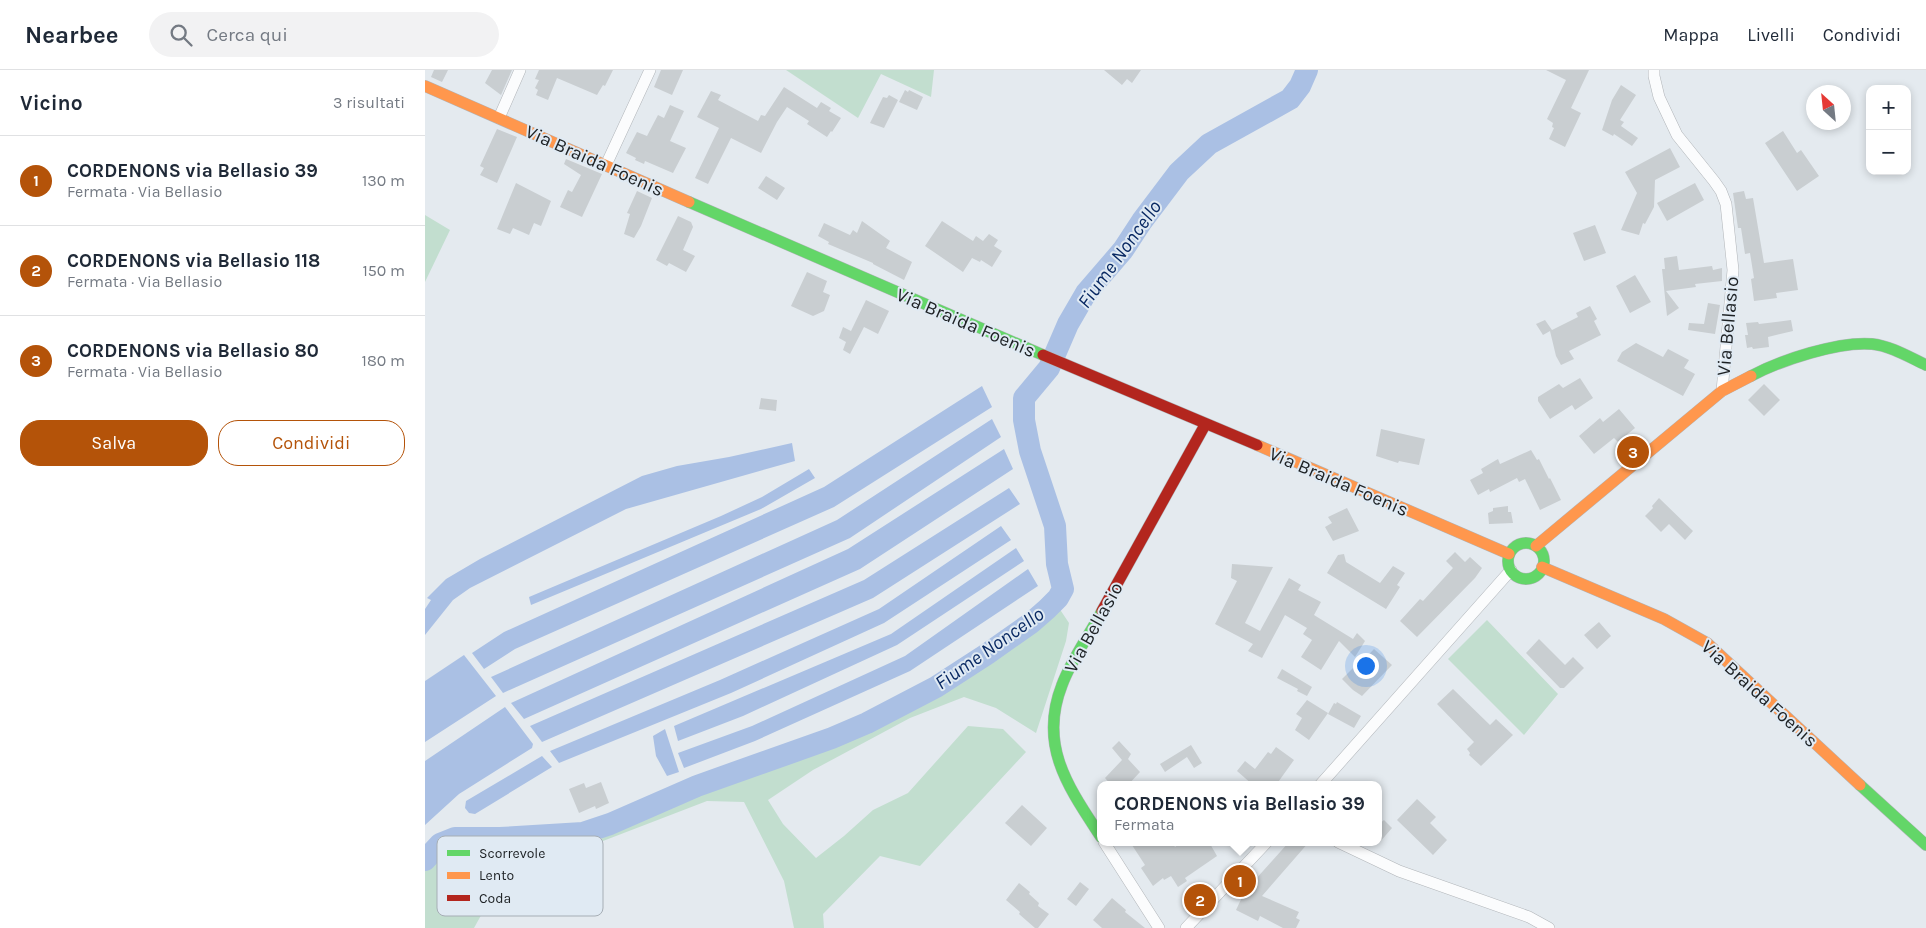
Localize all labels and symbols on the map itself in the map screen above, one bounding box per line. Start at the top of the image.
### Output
north arrow [1806,85,1851,130]
street label: Via Braida Foenis [522,121,667,201]
water label: Fiume Noncello [1073,196,1166,313]
street label: Via Bellasio [1713,275,1743,377]
street label: Via Braida Foenis [893,284,1038,362]
pin: 3 [1617,433,1649,471]
street label: Via Braida Foenis [1266,443,1411,521]
street label: Via Bellasio [1060,578,1128,677]
water label: Fiume Noncello [930,602,1048,694]
street label: Via Braida Foenis [1697,636,1822,752]
your location [1353,653,1379,679]
legend [437,836,603,916]
text: Scorrevole [479,845,545,862]
pin: 1 [1224,862,1256,900]
text: Lento [479,867,514,884]
pin: 2 [1184,881,1216,919]
text: Coda [479,890,511,907]

